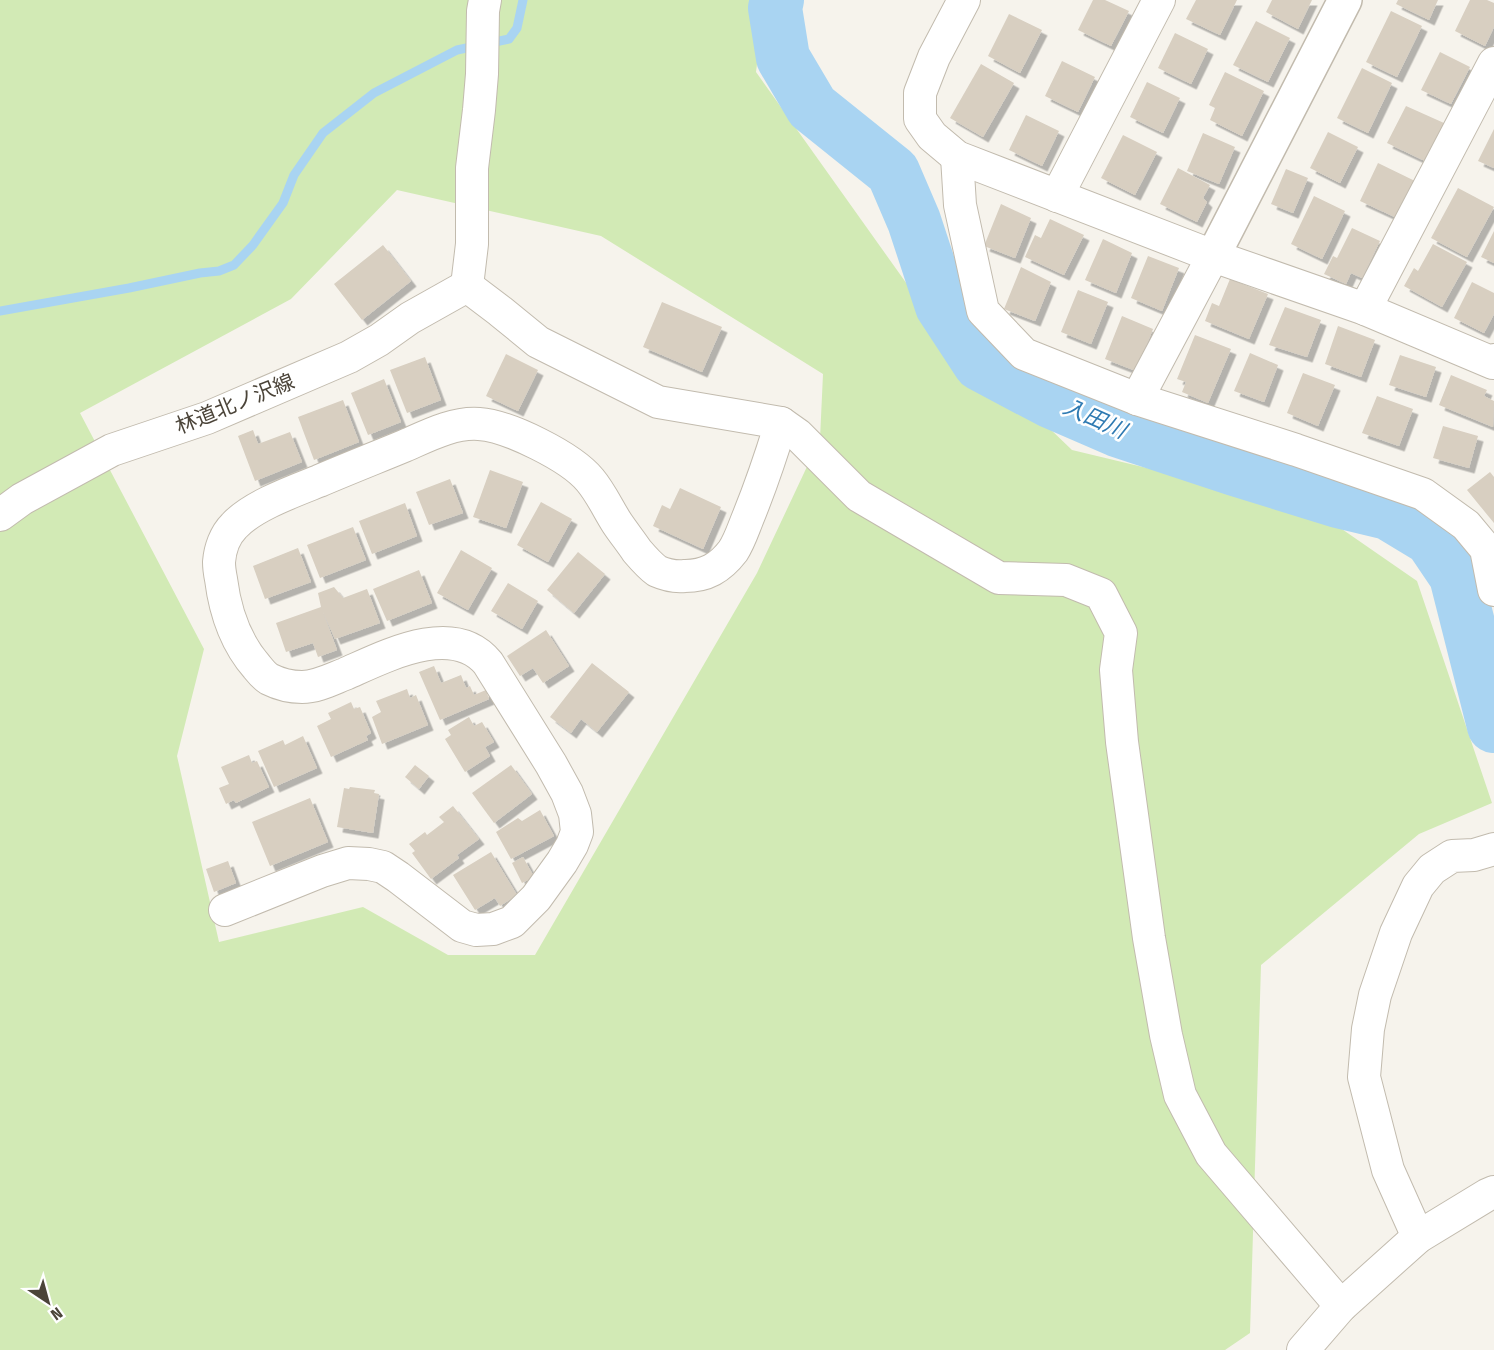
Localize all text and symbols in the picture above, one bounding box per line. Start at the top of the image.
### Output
street label: 林道北ノ沢線 [172,368,298,440]
water label: 入田川 [1059,393,1132,445]
north arrow [18,1272,78,1332]
text: N [47,1303,66,1324]

